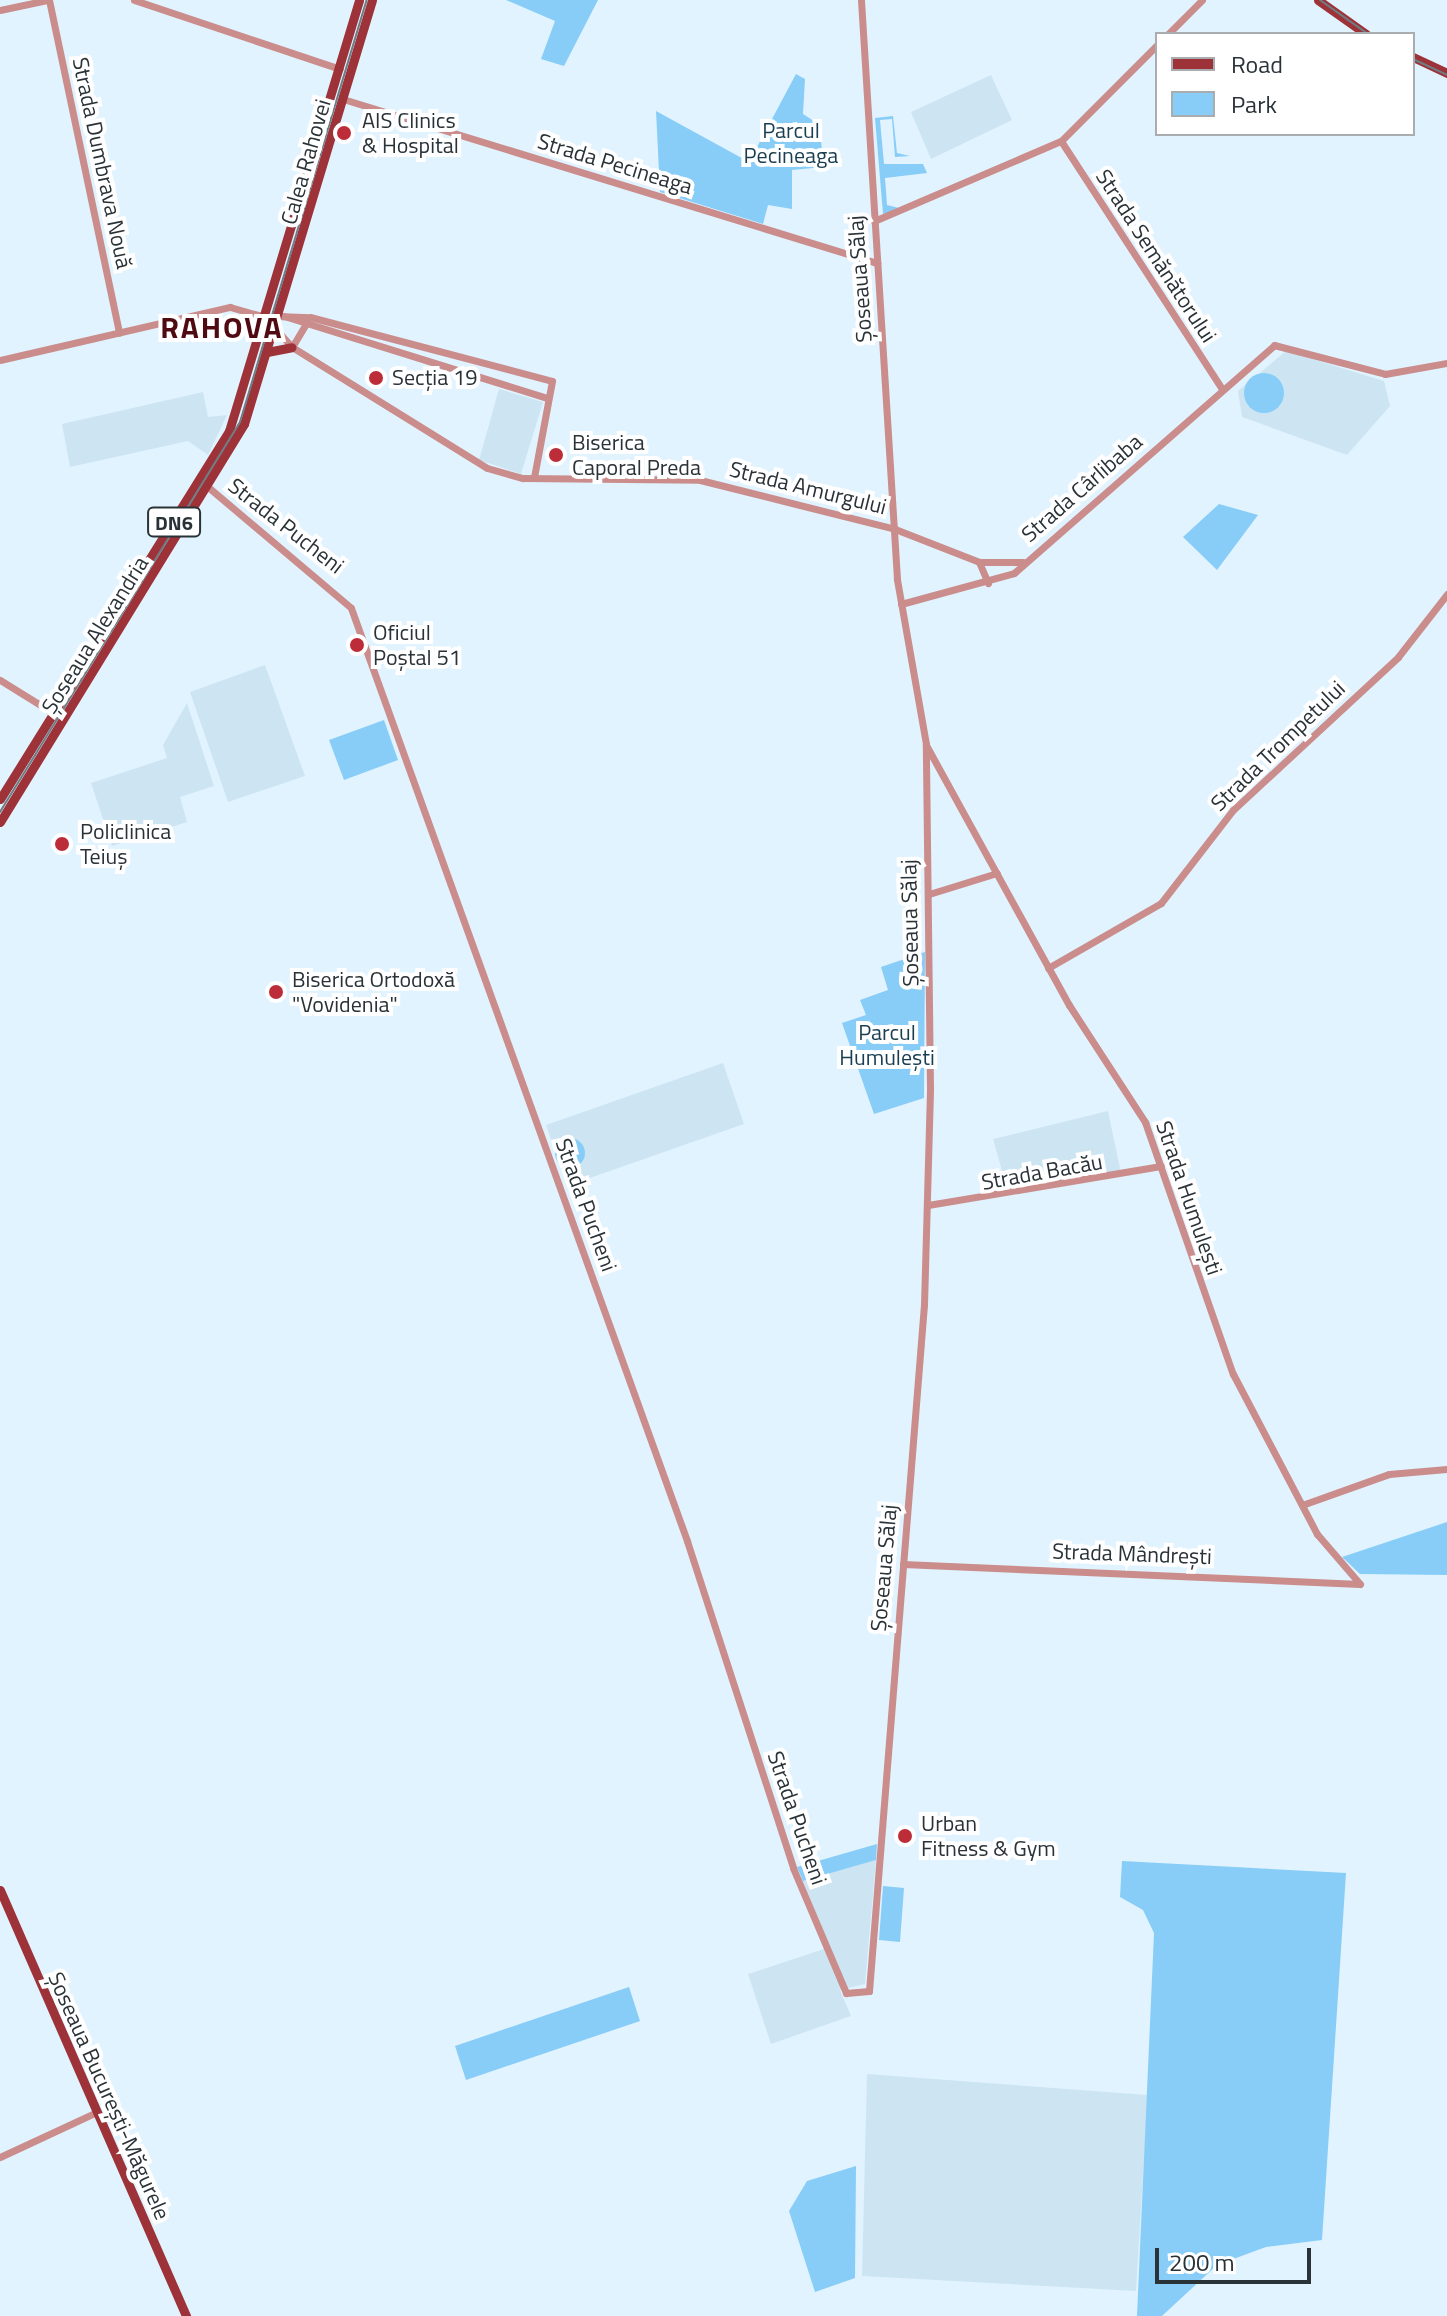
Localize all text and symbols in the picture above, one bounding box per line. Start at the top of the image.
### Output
legend [1155,32,1415,136]
text: Road [1231,46,1283,82]
street label: Strada Dumbrava Nouă [67,55,137,271]
text: Park [1231,86,1277,122]
street label: Calea Rahovei [276,96,336,228]
place label: AIS Clinics & Hospital [362,107,459,158]
park label: Parcul Pecineaga [744,117,838,168]
marker: AIS Clinics & Hospital [333,122,355,144]
street label: Strada Pecineaga [534,128,696,200]
street label: Strada Semănătorului [1090,164,1222,348]
street label: Șoseaua Sălaj [842,215,878,343]
district label: RAHOVA [160,309,284,345]
place label: Secția 19 [392,365,478,391]
marker: Secția 19 [367,369,385,387]
street label: Strada Cârlibaba [1016,428,1148,548]
place label: Biserica Caporal Preda [572,429,701,480]
marker: Biserica Caporal Preda [547,446,565,464]
street label: Strada Amurgului [727,456,889,520]
street label: Strada Pucheni [223,473,349,579]
road number: DN6 [146,506,202,538]
street label: Șoseaua Alexandria [36,551,154,719]
place label: Oficiul Poștal 51 [373,619,461,670]
marker: Oficiul Poștal 51 [348,636,366,654]
street label: Strada Trompetului [1205,675,1351,817]
place label: Policlinica Teiuș [80,818,171,870]
marker: Policlinica Teiuș [51,833,73,855]
street label: Șoseaua Sălaj [896,859,924,987]
place label: Biserica Ortodoxă "Vovidenia" [292,966,455,1018]
marker: Biserica Ortodoxă "Vovidenia" [267,983,285,1001]
park label: Parcul Humulești [839,1019,935,1070]
street label: Strada Humulești [1150,1118,1228,1278]
street label: Strada Pucheni [550,1135,622,1275]
street label: Strada Bacău [979,1148,1105,1196]
street label: Șoseaua Sălaj [865,1503,903,1633]
street label: Strada Mândrești [1052,1538,1212,1570]
street label: Strada Pucheni [762,1748,832,1888]
place label: Urban Fitness & Gym [921,1810,1056,1862]
marker: Urban Fitness & Gym [896,1827,914,1845]
street label: Șoseaua București-Măgurele [42,1968,176,2224]
scale bar [1159,2232,1315,2282]
text: 200 m [1169,2244,1235,2280]

